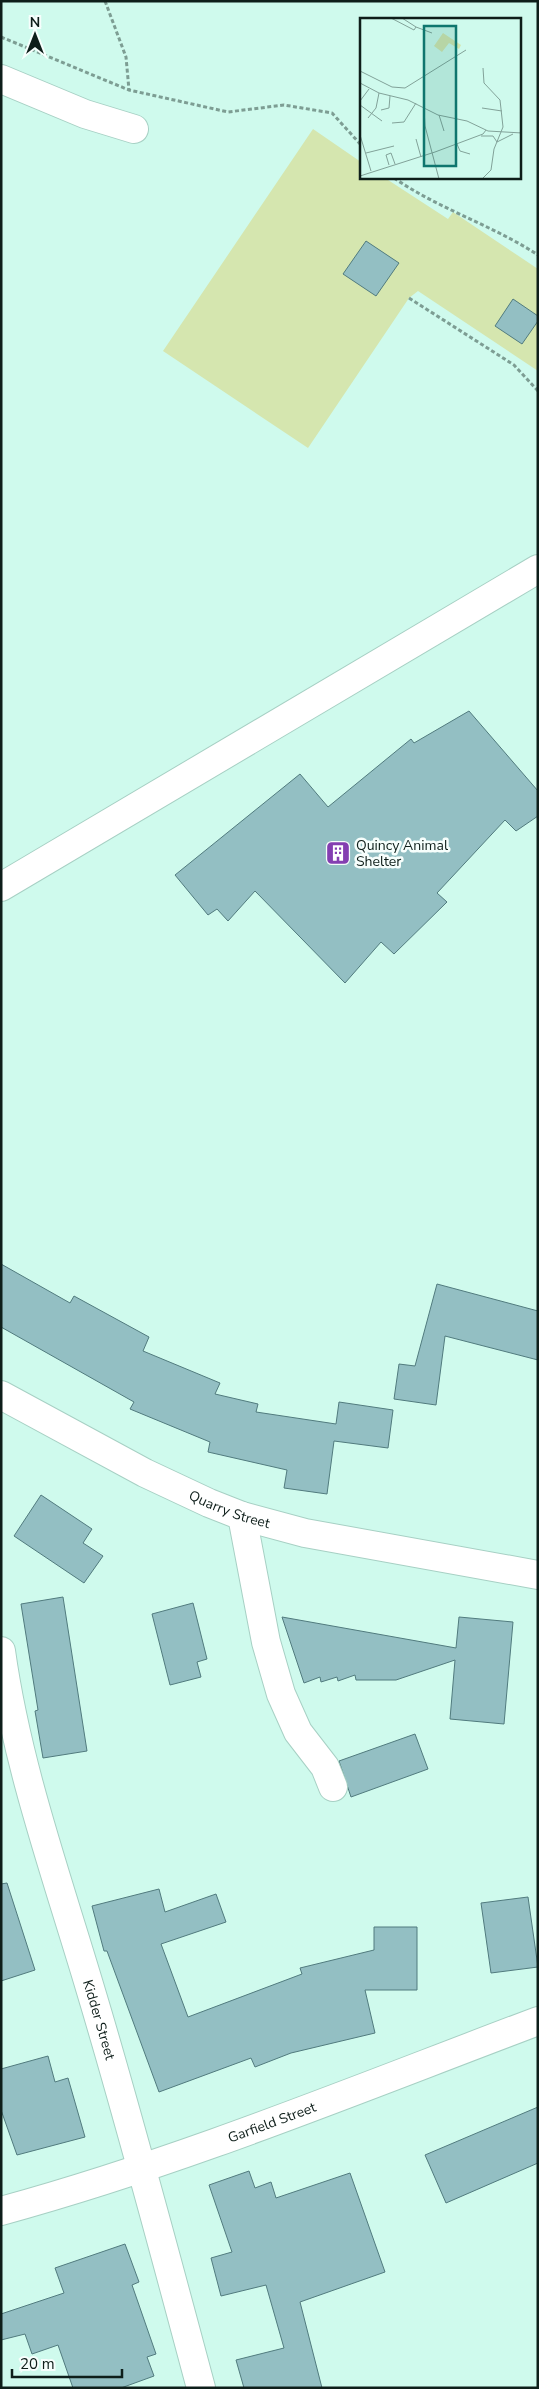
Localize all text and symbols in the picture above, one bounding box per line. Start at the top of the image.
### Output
north arrow [10,10,60,60]
text: N [30,13,40,32]
inset map [360,18,522,179]
place label: Quincy Animal Shelter [356,836,449,871]
building icon: Quincy Animal Shelter [325,840,351,866]
street label: Quarry Street [186,1486,272,1533]
street label: Kidder Street [78,1978,120,2062]
street label: Garfield Street [225,2098,319,2147]
scale bar [12,2346,122,2378]
text: 20 m [20,2354,55,2374]

